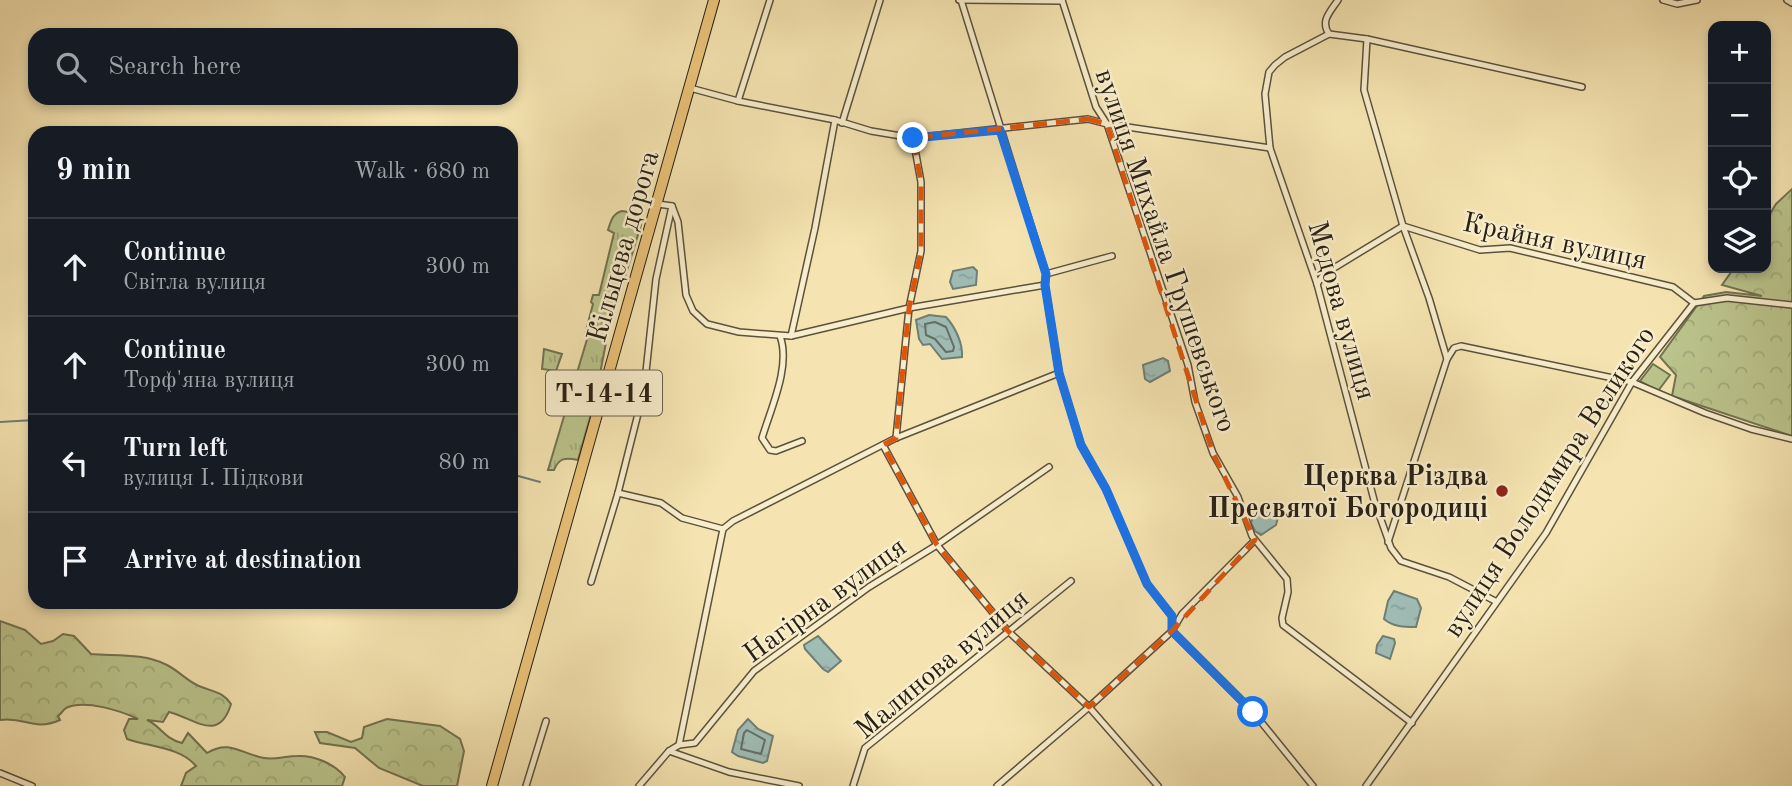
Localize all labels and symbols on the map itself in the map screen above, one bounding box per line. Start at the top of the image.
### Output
street label: вулиця Михайла Грушевського [1089,66,1240,436]
route end [897,122,928,153]
street label: Кільцева дорога [584,148,666,346]
street label: Крайня вулиця [1460,210,1649,276]
street label: Медова вулиця [1301,218,1379,404]
street label: вулиця Володимира Великого [1440,322,1661,643]
road number: Т-14-14 [546,370,662,416]
place label: Церква Різдва Пресвятої Богородиці [1207,463,1488,524]
marker: Церква Різдва Пресвятої Богородиці [1494,483,1510,499]
street label: Нагірна вулиця [739,533,912,669]
street label: Малинова вулиця [851,585,1035,746]
route start [1237,696,1268,727]

